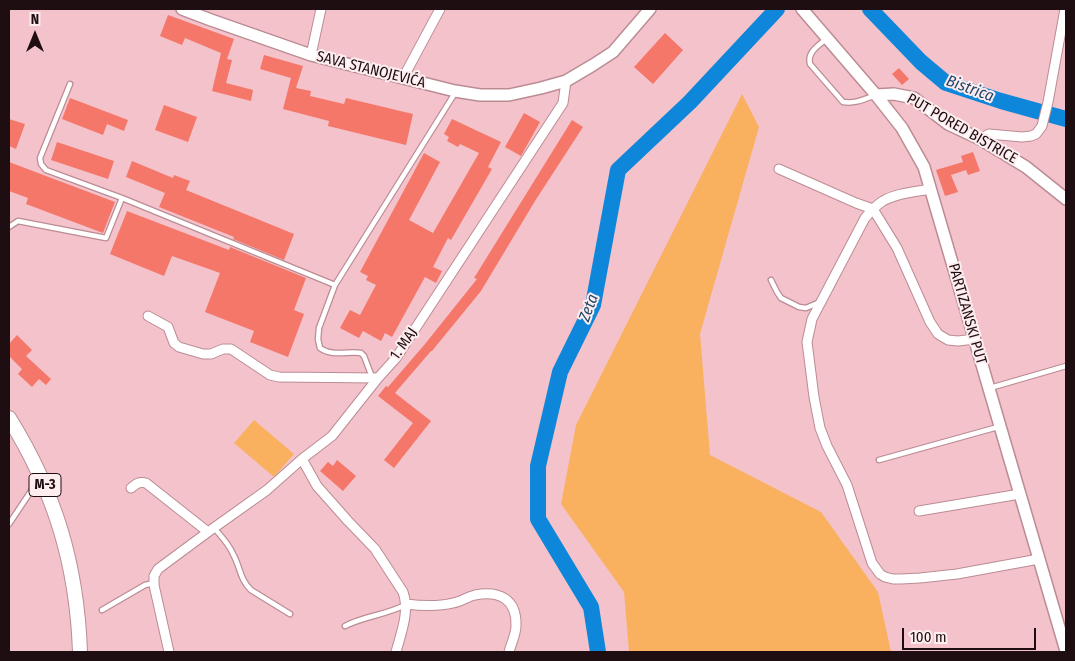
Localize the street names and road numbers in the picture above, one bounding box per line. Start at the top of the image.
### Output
street label: SAVA STANOJEVIĆA [315,48,427,92]
street label: PUT PORED BISTRICE [903,90,1021,168]
street label: PARTIZANSKI PUT [944,261,990,367]
street label: 1. MAJ [387,324,421,364]
road number: M-3 [29,474,61,496]

